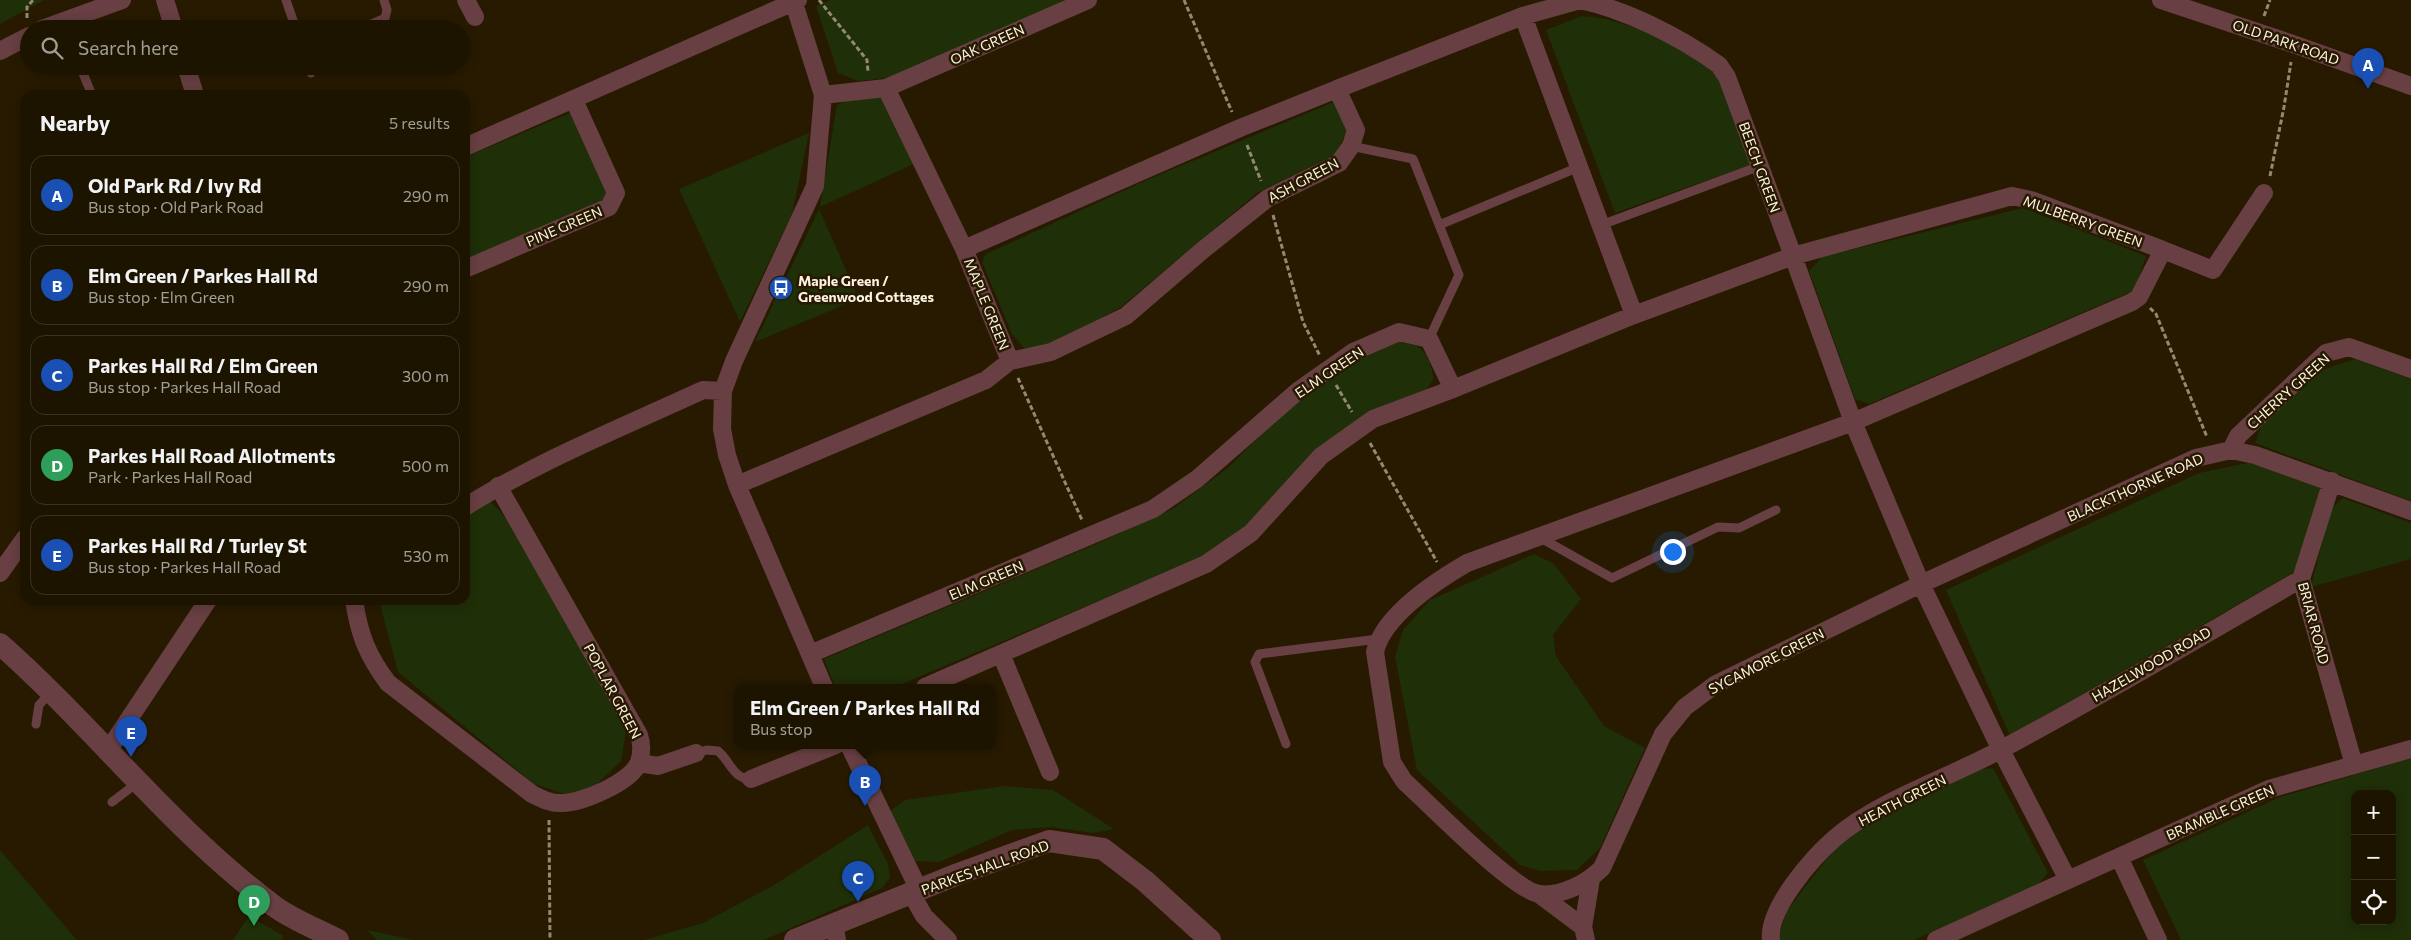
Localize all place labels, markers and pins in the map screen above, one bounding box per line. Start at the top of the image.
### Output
pin: A [2352,48,2384,89]
place label: Maple Green / Greenwood Cottages [798,272,934,305]
bus stop icon: Maple Green / Greenwood Cottages [768,275,794,301]
pin: E [115,716,147,757]
pin: B [849,765,881,806]
pin: C [842,861,874,902]
pin: D [238,885,270,926]

